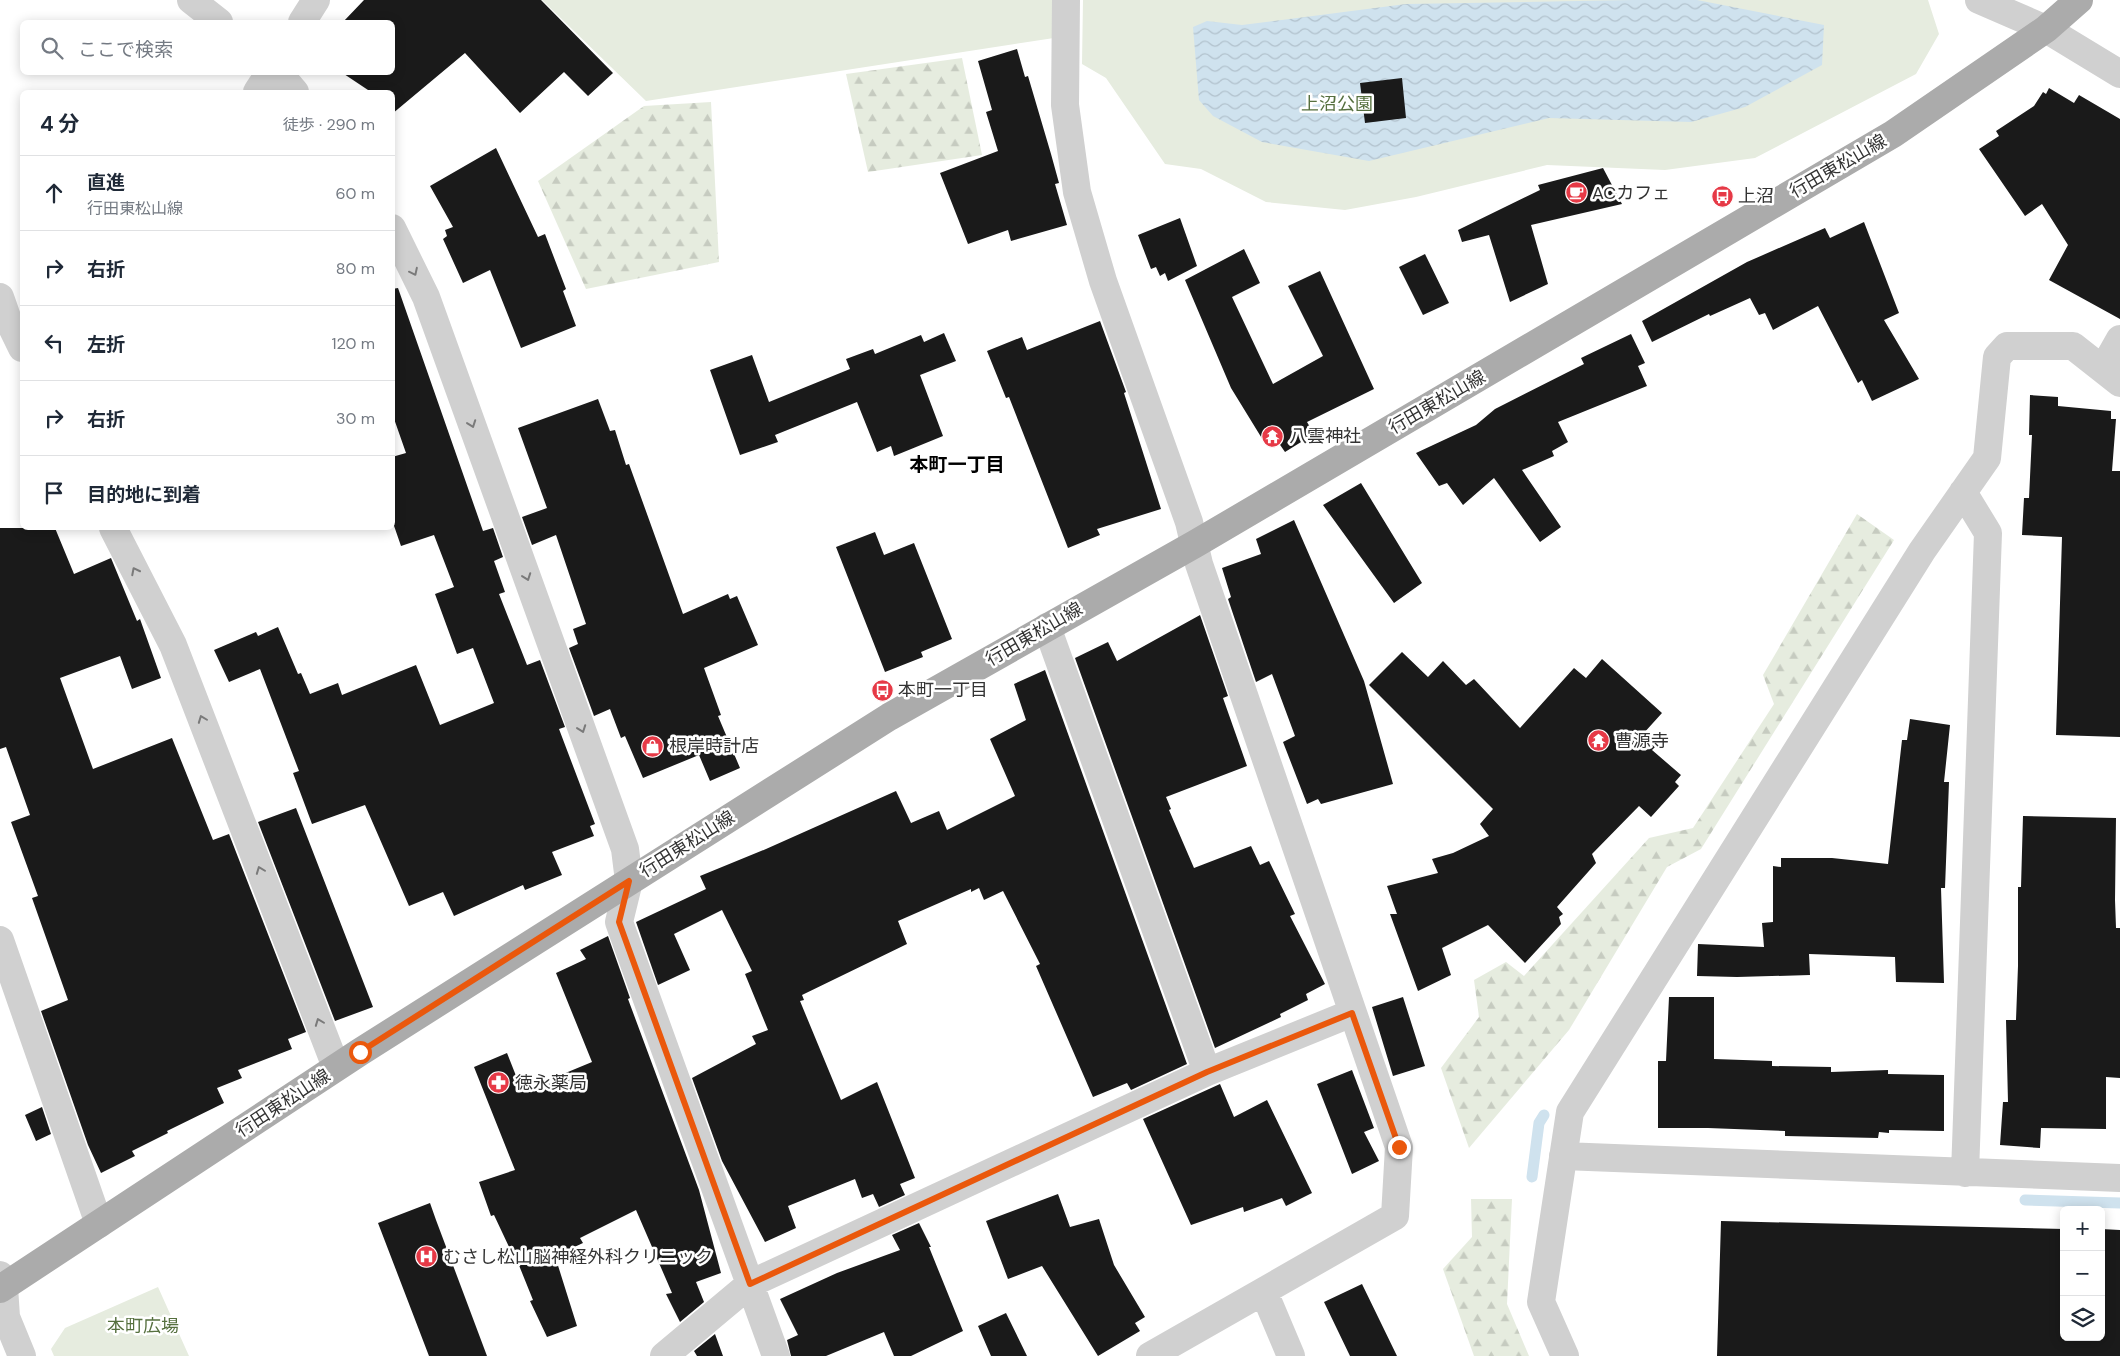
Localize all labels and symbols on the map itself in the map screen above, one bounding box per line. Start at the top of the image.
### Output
park label: 上沼公園 [1301,92,1373,116]
street label: 行田東松山線 [1785,129,1891,203]
cafe icon: ACカフェ [1564,181,1588,205]
place label: ACカフェ [1592,181,1670,205]
bus stop icon: 上沼 [1710,184,1734,208]
place label: 上沼 [1738,184,1774,208]
one-way arrow [408,267,418,276]
street label: 行田東松山線 [1384,365,1490,439]
one-way arrow [466,419,476,427]
temple icon: 八雲神社 [1261,424,1285,448]
place label: 八雲神社 [1289,424,1361,448]
district label: 本町一丁目 [909,452,1005,477]
one-way arrow [131,567,141,576]
one-way arrow [521,572,531,580]
street label: 行田東松山線 [981,597,1087,671]
bus stop icon: 本町一丁目 [870,678,894,702]
place label: 本町一丁目 [898,678,988,702]
one-way arrow [197,715,208,724]
one-way arrow [576,725,586,733]
temple icon: 曹源寺 [1587,729,1611,753]
place label: 曹源寺 [1615,729,1669,753]
shop icon: 根岸時計店 [641,734,665,758]
place label: 根岸時計店 [669,734,759,758]
street label: 行田東松山線 [635,805,739,883]
one-way arrow [256,867,266,875]
one-way arrow [315,1018,325,1027]
route start [349,1041,372,1064]
street label: 行田東松山線 [231,1064,335,1142]
pharmacy icon: 徳永薬局 [487,1071,511,1095]
place label: 徳永薬局 [515,1071,587,1095]
route end [1388,1136,1411,1159]
hospital icon: むさし松山脳神経外科クリニック [415,1245,439,1269]
place label: むさし松山脳神経外科クリニック [443,1245,713,1269]
park label: 本町広場 [107,1314,179,1338]

